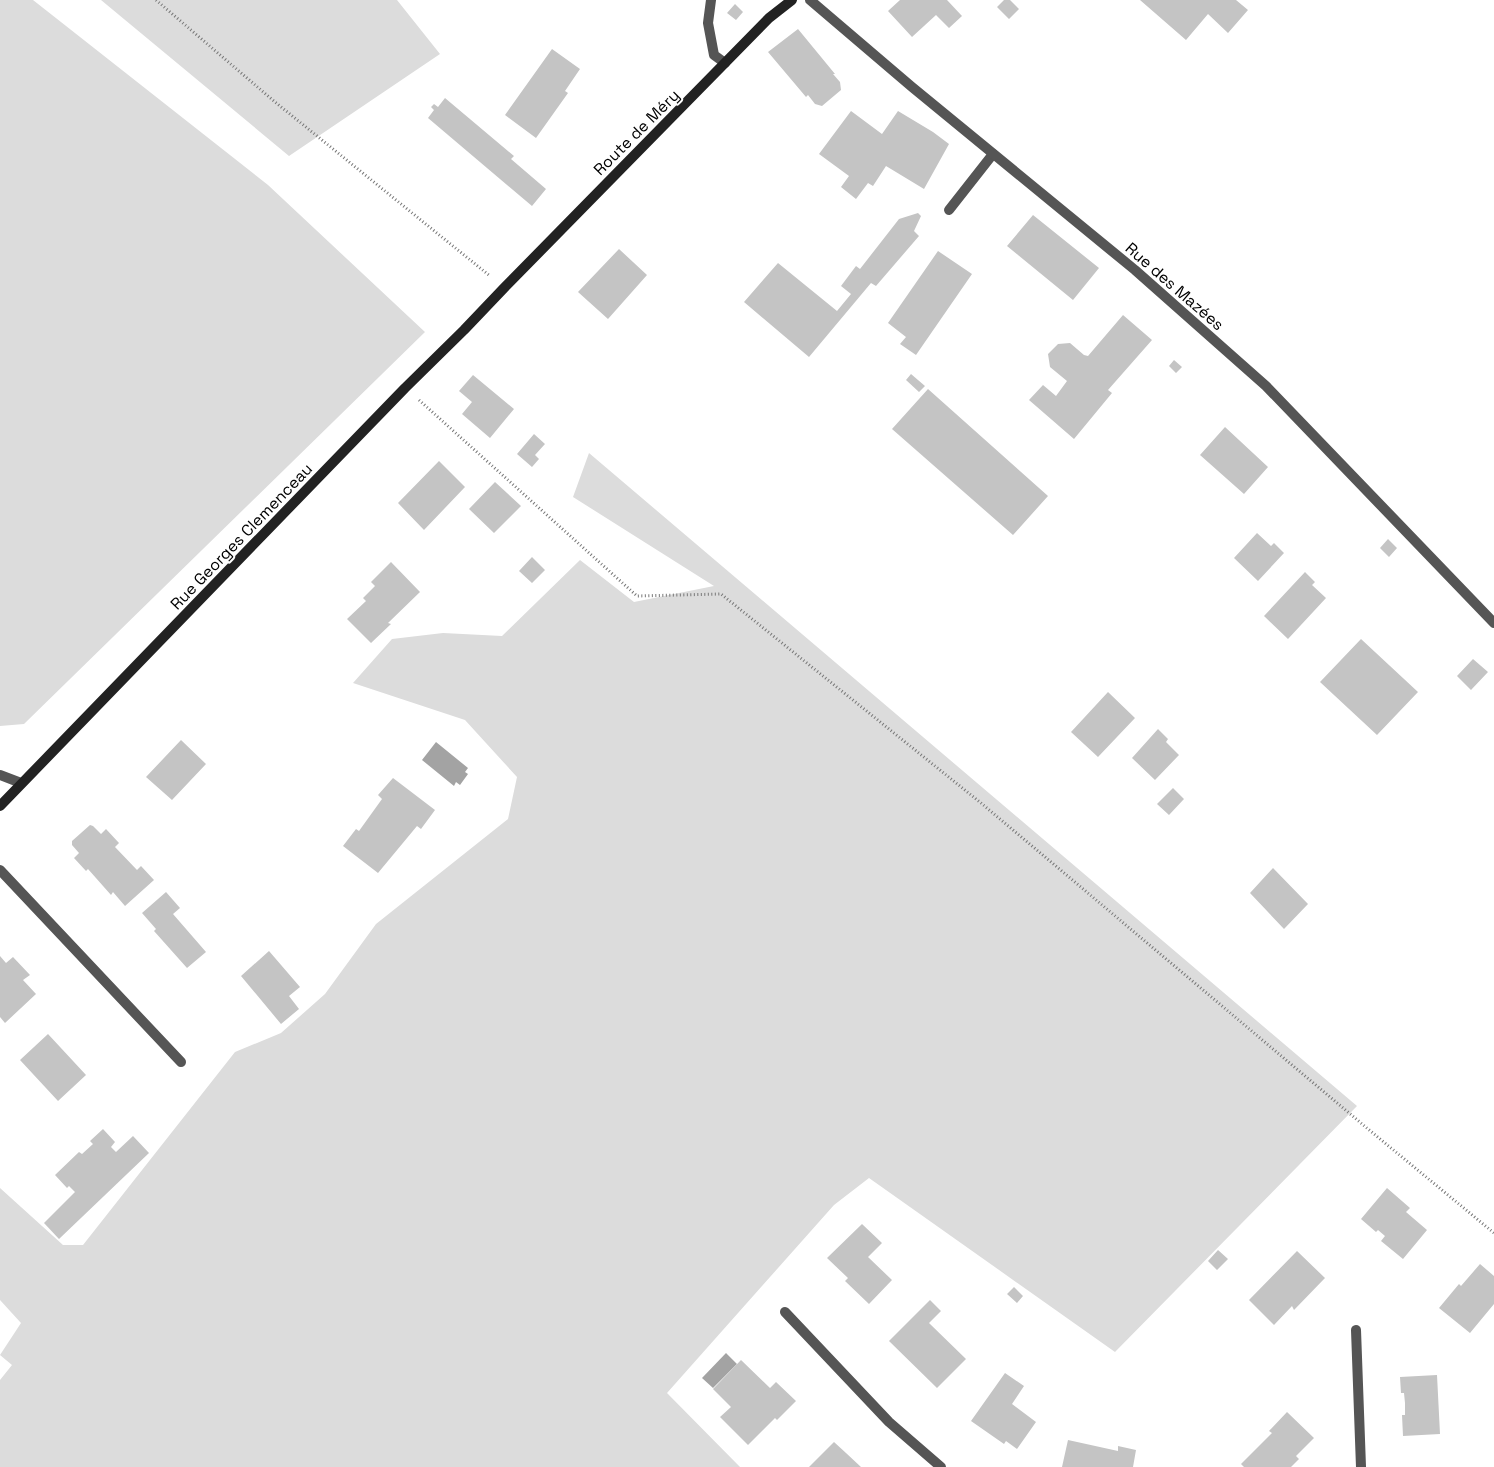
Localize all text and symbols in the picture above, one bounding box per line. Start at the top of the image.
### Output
street label: Route de Méry [589,85,684,180]
street label: Rue des Mazées [1121,238,1228,335]
street label: Rue Georges Clemenceau [166,459,317,614]

